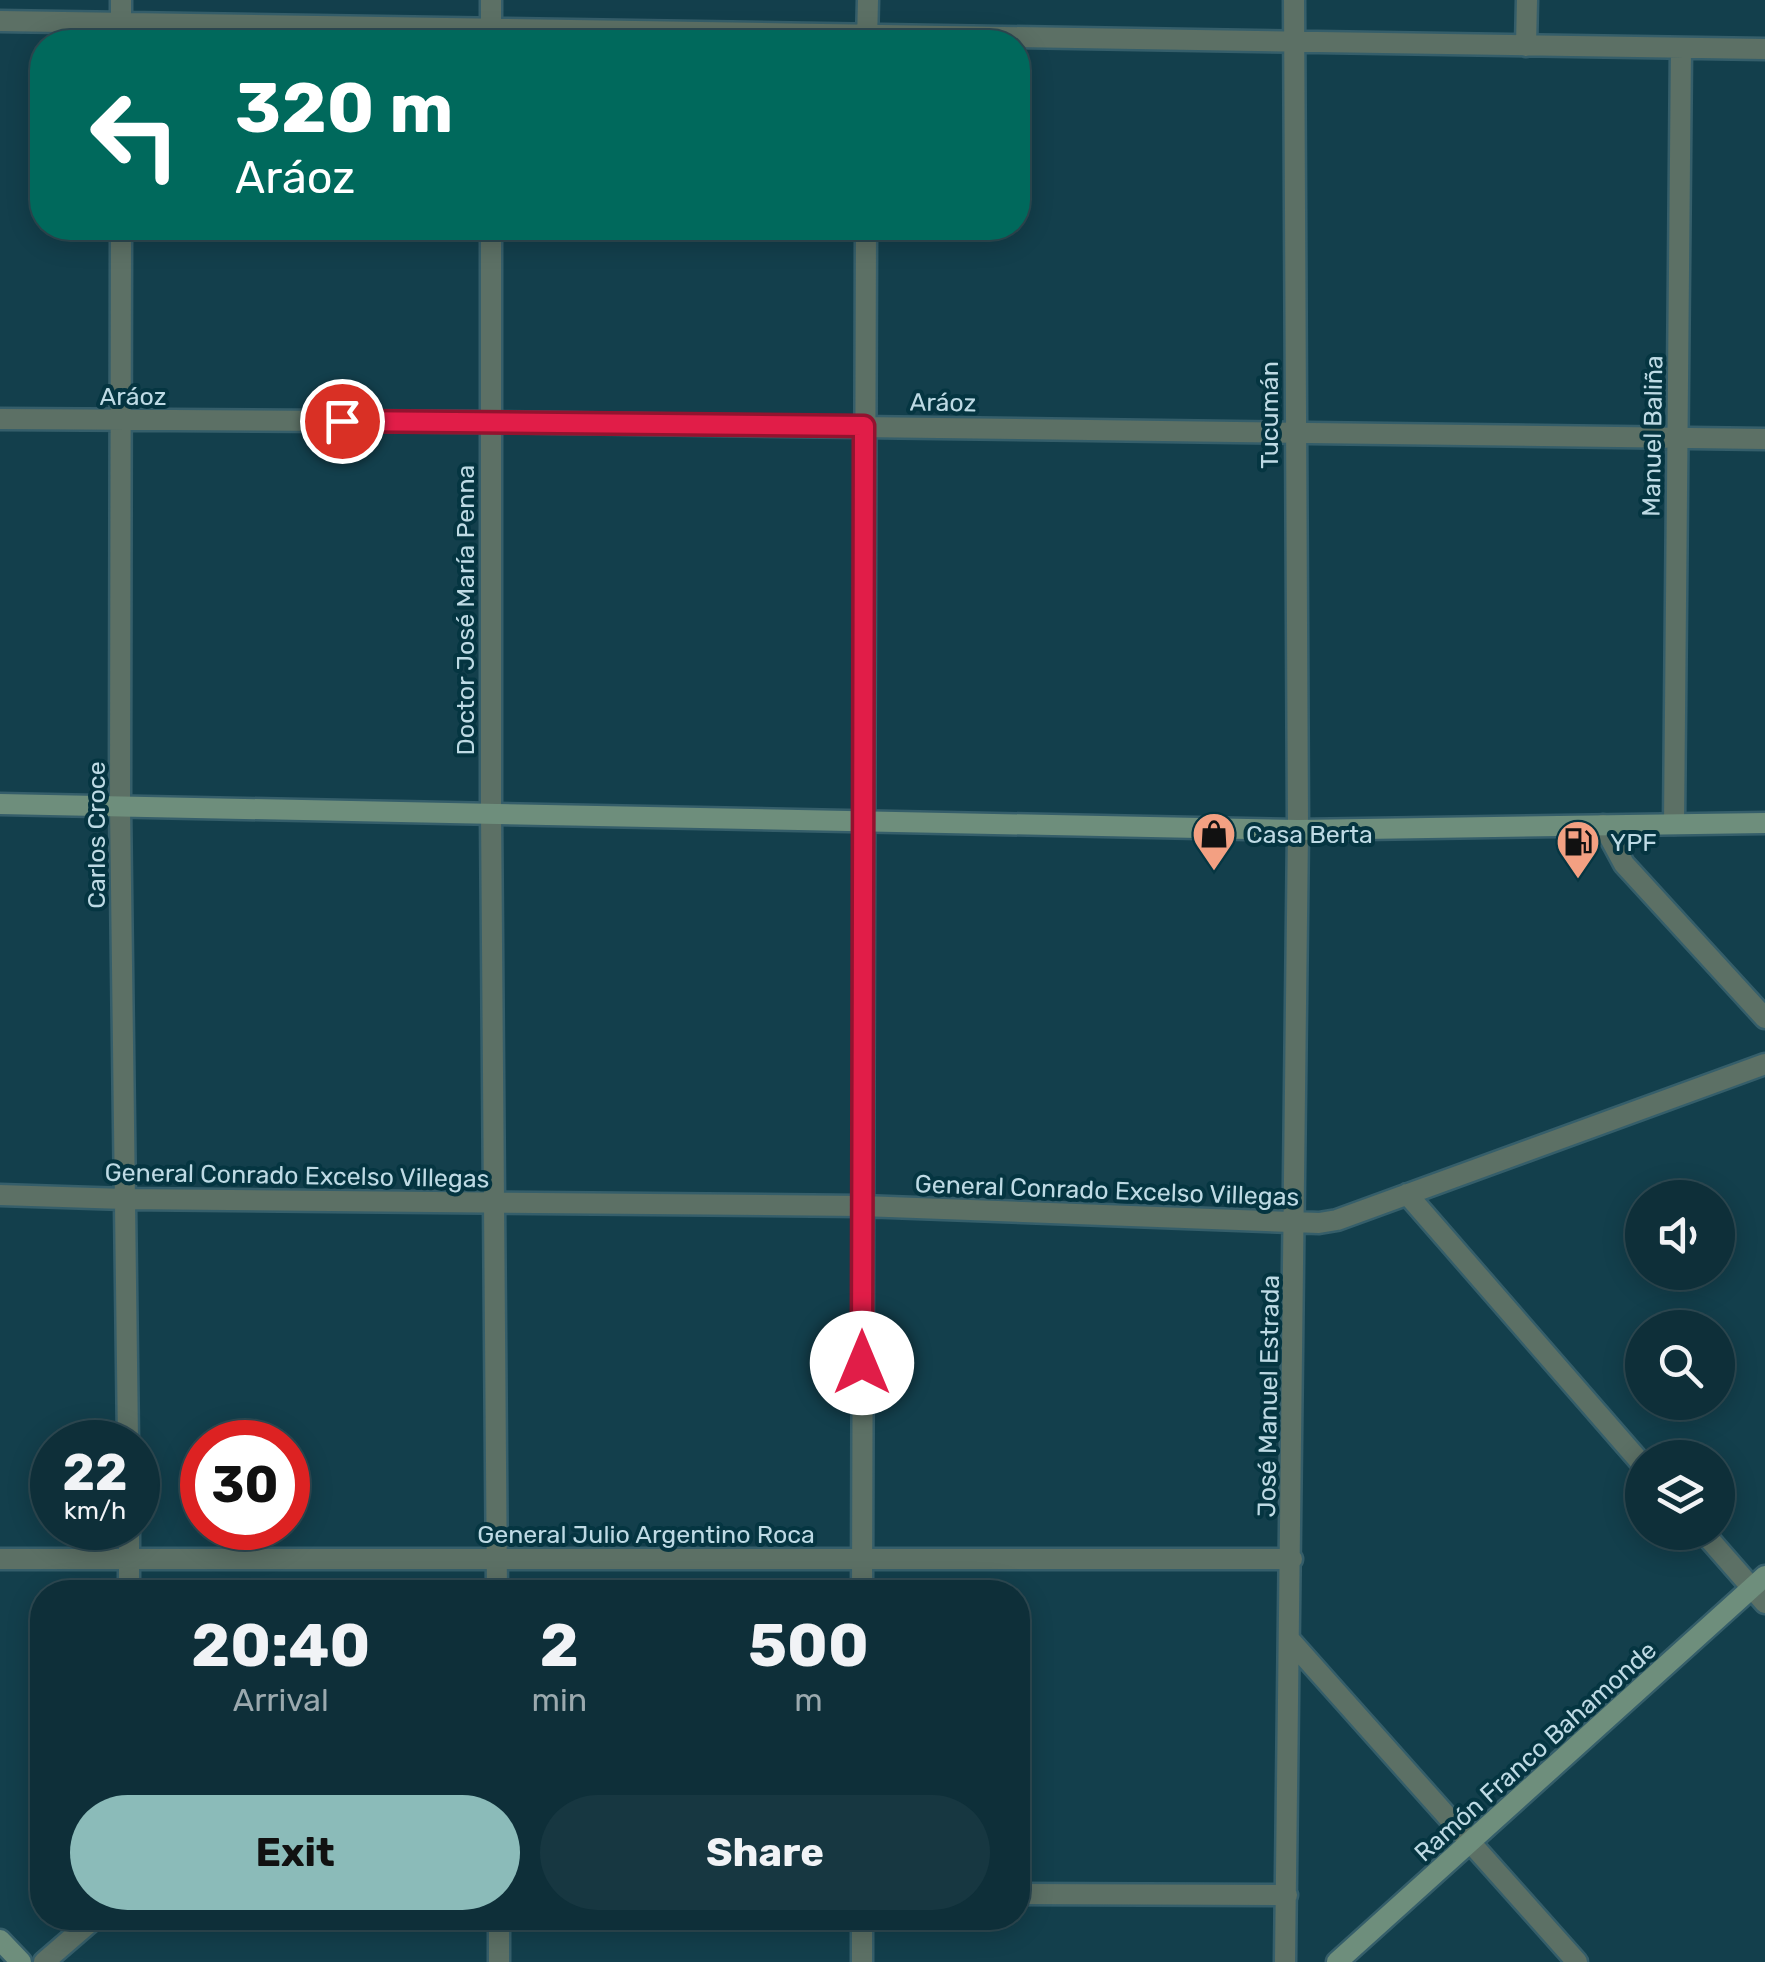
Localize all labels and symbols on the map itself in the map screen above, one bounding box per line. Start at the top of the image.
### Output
street label: Manuel Baliña [1637,355,1668,517]
street label: Tucumán [1255,361,1284,469]
pin [300,379,385,464]
street label: Aráoz [100,382,166,411]
street label: Aráoz [909,387,977,418]
street label: Doctor José María Penna [451,465,480,755]
street label: Carlos Croce [82,761,111,909]
shop icon: Casa Berta [1191,811,1237,872]
fuel station icon: YPF [1555,819,1601,880]
place label: Casa Berta [1246,820,1373,849]
place label: YPF [1610,828,1657,857]
street label: General Conrado Excelso Villegas [104,1158,490,1193]
street label: General Conrado Excelso Villegas [914,1169,1300,1212]
street label: José Manuel Estrada [1252,1274,1285,1518]
position arrow [810,1311,914,1415]
speed limit sign: 30 [180,1420,310,1550]
street label: General Julio Argentino Roca [477,1520,815,1549]
street label: Ramón Franco Bahamonde [1409,1635,1662,1868]

